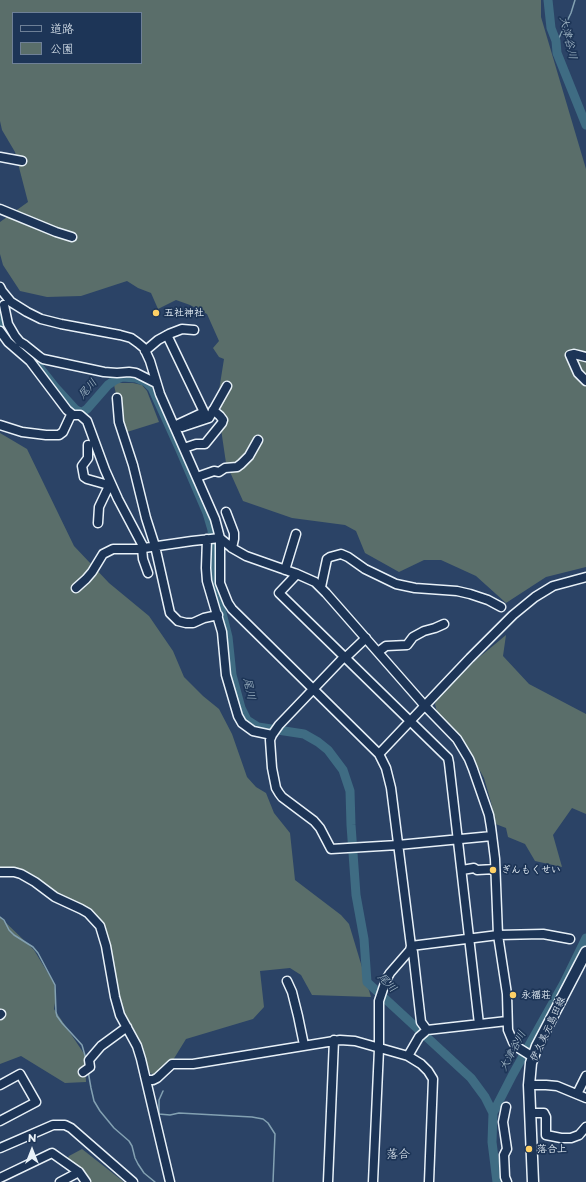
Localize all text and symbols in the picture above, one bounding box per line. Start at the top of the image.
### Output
legend [12,12,142,64]
water label: 大津谷川 [557,15,579,61]
text: 道路 [50,19,74,37]
text: 公園 [50,39,74,57]
place label: 五社神社 [164,307,204,319]
marker: 五社神社 [151,308,161,318]
water label: 尾川 [76,376,100,402]
water label: 尾川 [240,677,258,701]
place label: ぎんもくせい [501,864,561,876]
marker: ぎんもくせい [488,865,498,875]
water label: 尾川 [375,971,399,995]
place label: 永福荘 [521,989,551,1001]
marker: 永福荘 [508,990,518,1000]
street label: 伊久美元島田線 [528,995,568,1063]
water label: 大津谷川 [497,1028,529,1074]
text: N [28,1129,36,1146]
north arrow [12,1130,52,1170]
place label: 落合上 [537,1143,567,1155]
marker: 落合上 [524,1144,534,1154]
district label: 落合 [386,1148,410,1162]

